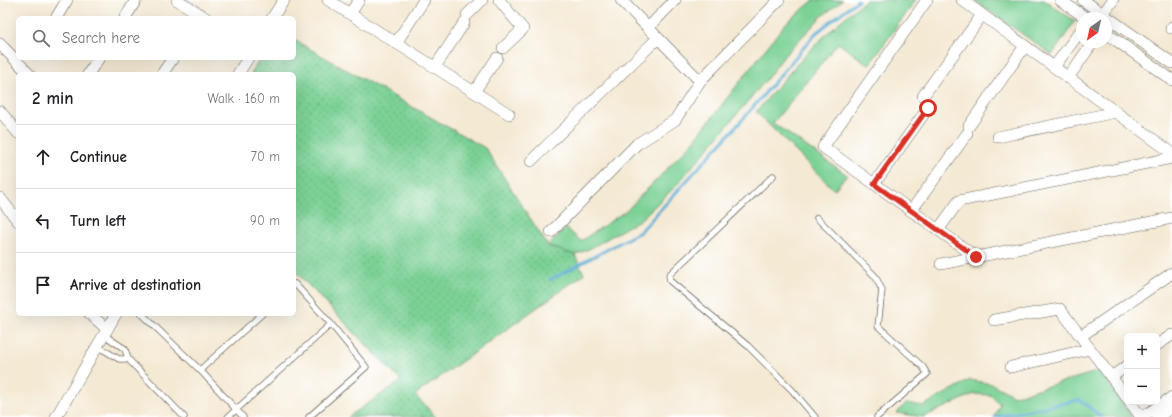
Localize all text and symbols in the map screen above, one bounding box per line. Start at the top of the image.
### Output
north arrow [1076,12,1112,48]
search box [16,16,296,60]
icon: search [30,27,52,49]
text: Search here [62,29,140,47]
text: 2 min [32,89,73,108]
text: Walk · 160 m [208,91,280,106]
route start [919,99,937,117]
icon: ahead [32,146,54,168]
text: Continue [70,148,127,166]
text: 70 m [251,149,280,164]
icon: left [32,210,54,232]
text: Turn left [70,212,126,230]
text: 90 m [250,213,280,228]
route end [967,248,985,266]
icon: arrive [32,274,54,296]
text: Arrive at destination [70,276,201,294]
map controls [1124,333,1160,405]
button: + [1124,333,1160,369]
button: − [1124,369,1160,405]

